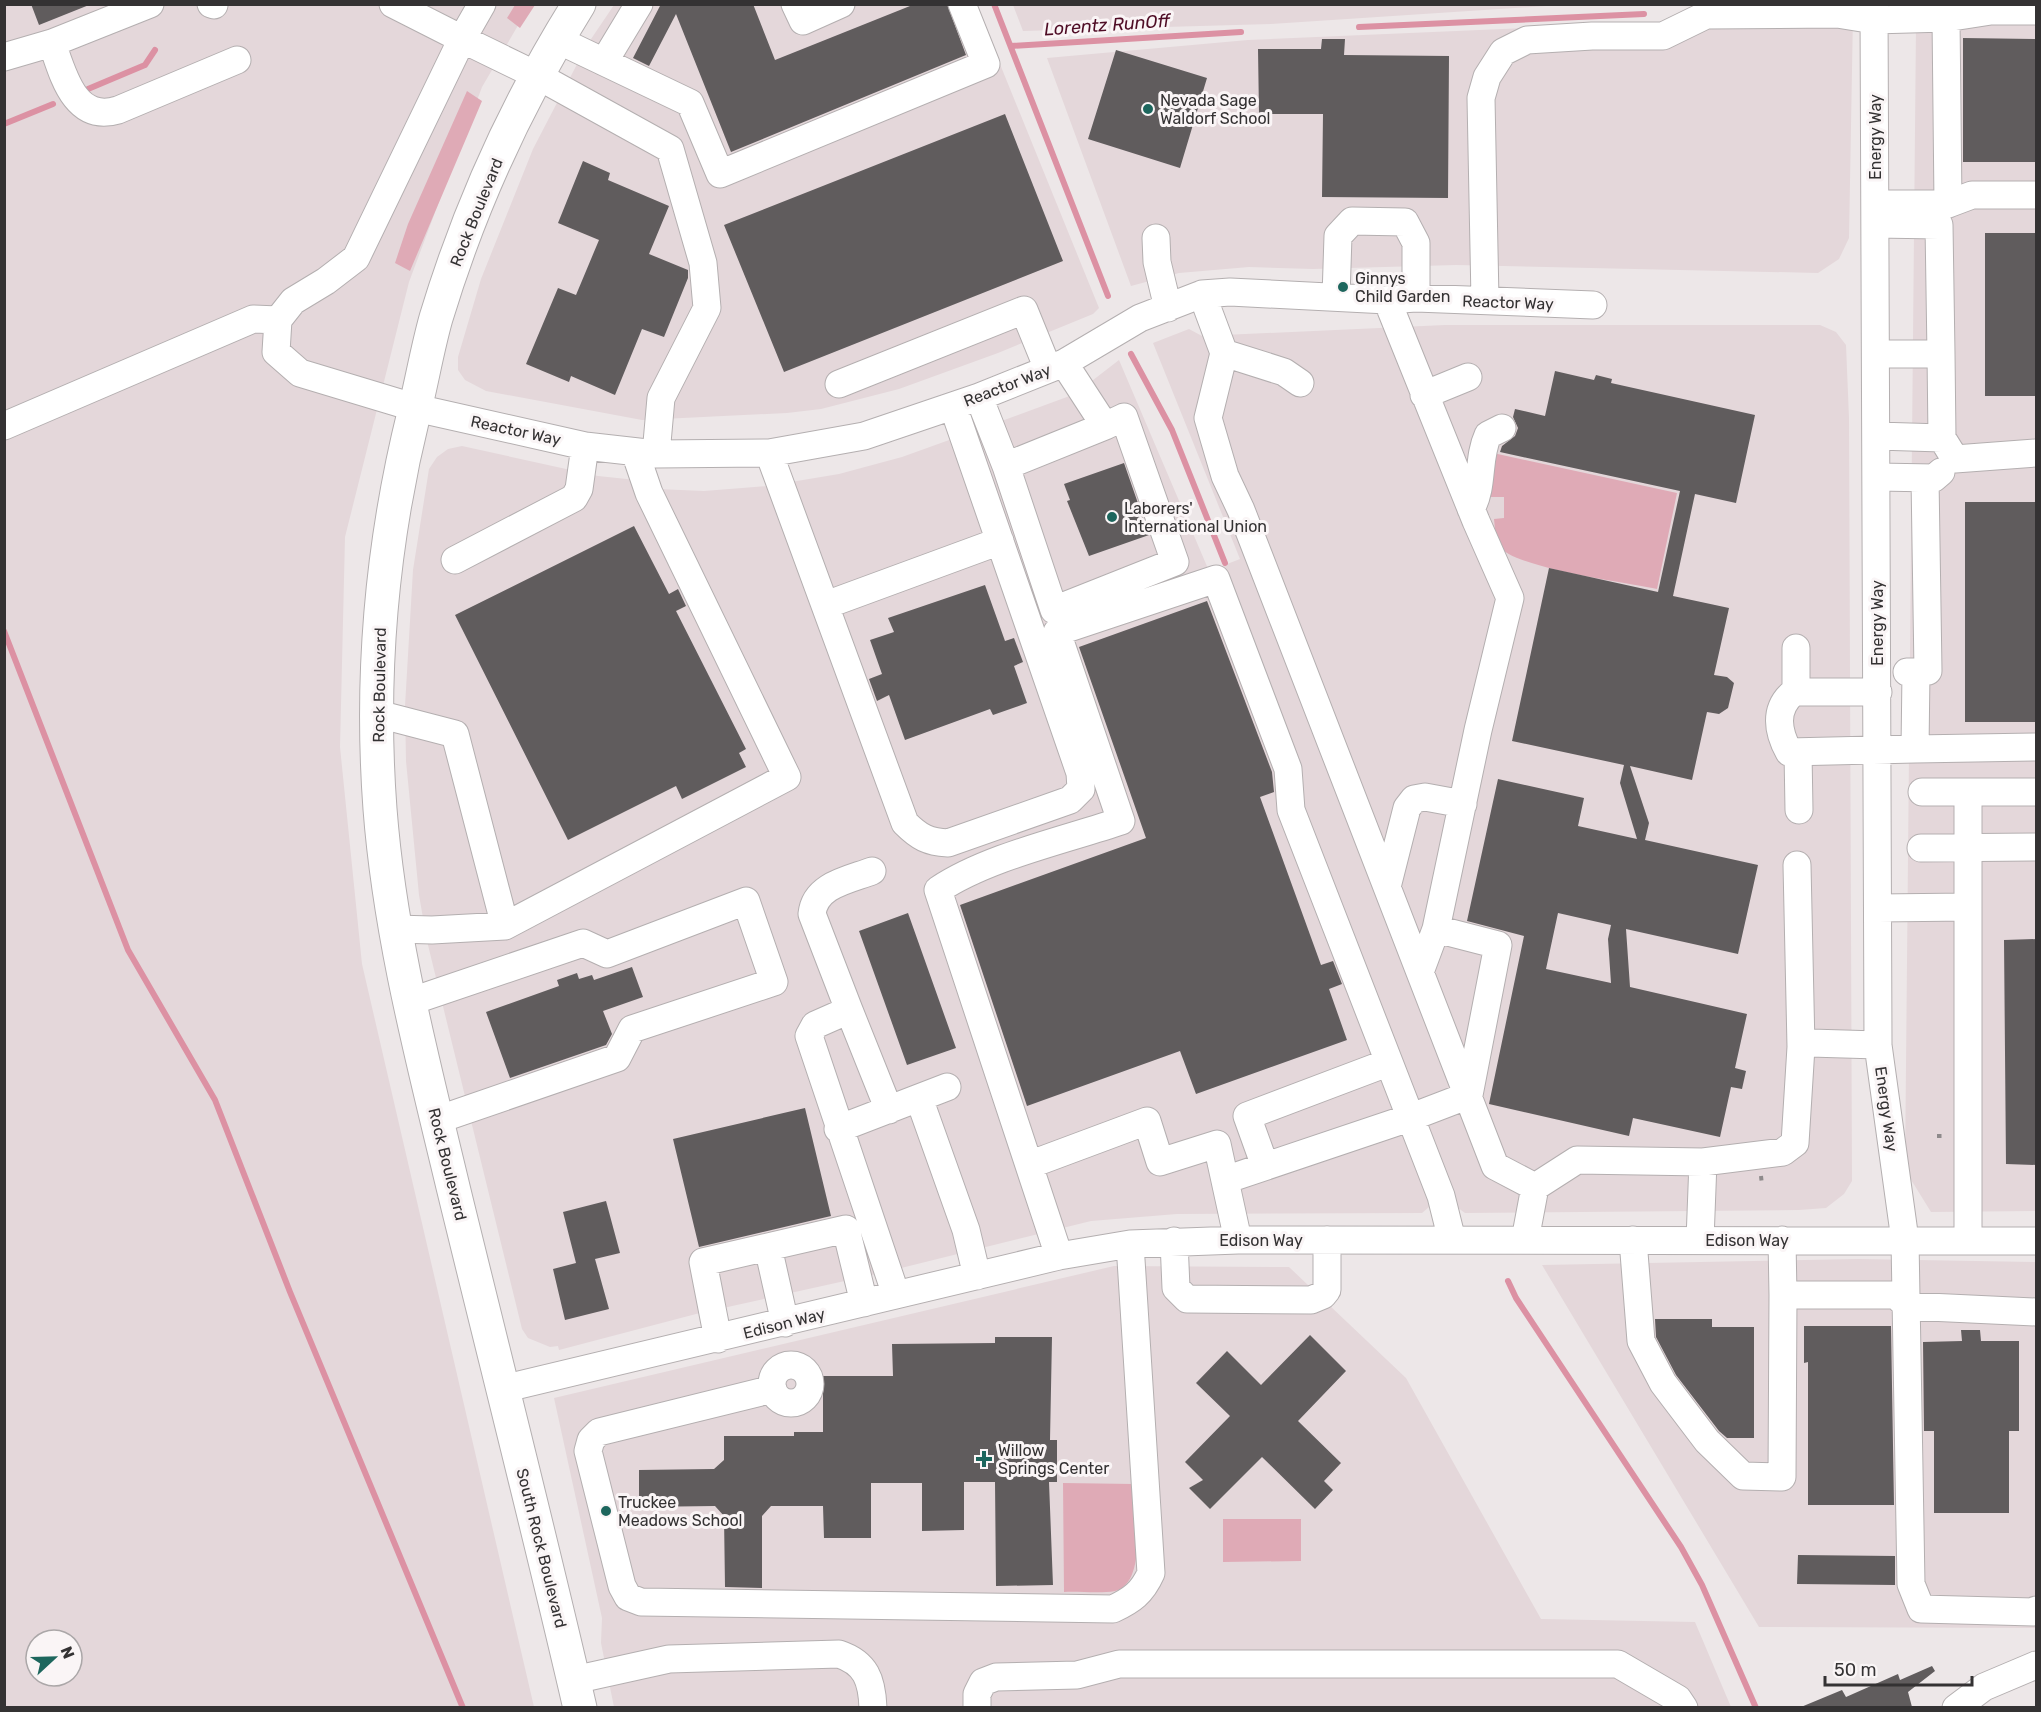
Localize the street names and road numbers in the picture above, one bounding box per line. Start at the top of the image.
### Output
street label: Energy Way [1866,94,1885,180]
street label: Rock Boulevard [446,155,507,269]
street label: Reactor Way [1462,291,1554,314]
street label: Reactor Way [961,360,1054,411]
street label: Reactor Way [469,412,563,449]
street label: Energy Way [1868,580,1887,666]
street label: Rock Boulevard [369,627,390,743]
street label: Energy Way [1871,1065,1902,1153]
street label: Rock Boulevard [424,1106,471,1222]
street label: Edison Way [1219,1231,1303,1250]
street label: Edison Way [1705,1231,1789,1250]
street label: Edison Way [741,1304,827,1343]
street label: South Rock Boulevard [512,1466,571,1630]

